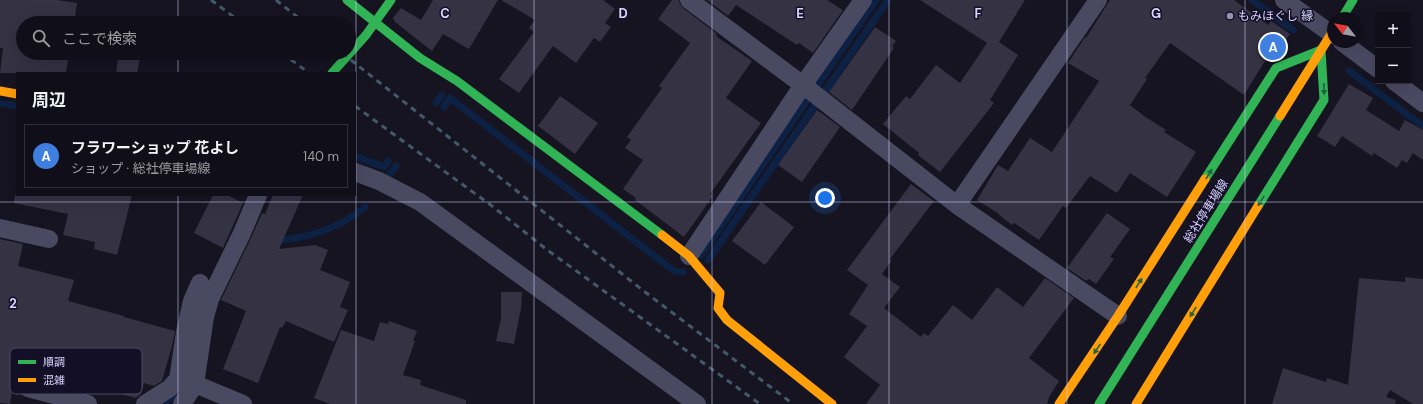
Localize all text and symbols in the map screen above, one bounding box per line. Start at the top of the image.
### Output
text: C [440,5,450,22]
text: D [618,5,628,22]
text: E [796,5,804,22]
text: F [974,5,982,22]
text: G [1151,5,1161,22]
place label: もみほぐし 縁 [1238,8,1313,24]
marker: もみほぐし 縁 [1225,11,1235,21]
north arrow [1327,12,1363,48]
map controls [1375,12,1411,84]
button: + [1375,12,1411,48]
search box [16,16,356,60]
icon: search [30,27,52,49]
text: ここで検索 [62,29,137,49]
pin: A [1260,32,1286,62]
button: − [1375,48,1411,84]
one-way arrow [1320,83,1327,95]
text: 周辺 [32,89,66,111]
text: フラワーショップ 花よし [71,138,239,158]
text: A [41,148,51,165]
text: 140 m [303,148,339,165]
text: ショップ · 総社停車場線 [71,160,211,177]
one-way arrow [1205,169,1213,179]
street label: 総社停車場線 [1180,176,1232,246]
your location [815,188,835,208]
one-way arrow [1257,196,1265,206]
one-way arrow [1136,278,1143,289]
text: 2 [9,295,17,312]
one-way arrow [1189,306,1196,318]
one-way arrow [1093,343,1101,354]
legend [10,348,142,394]
text: 順調 [43,355,65,369]
text: 混雑 [43,373,65,387]

